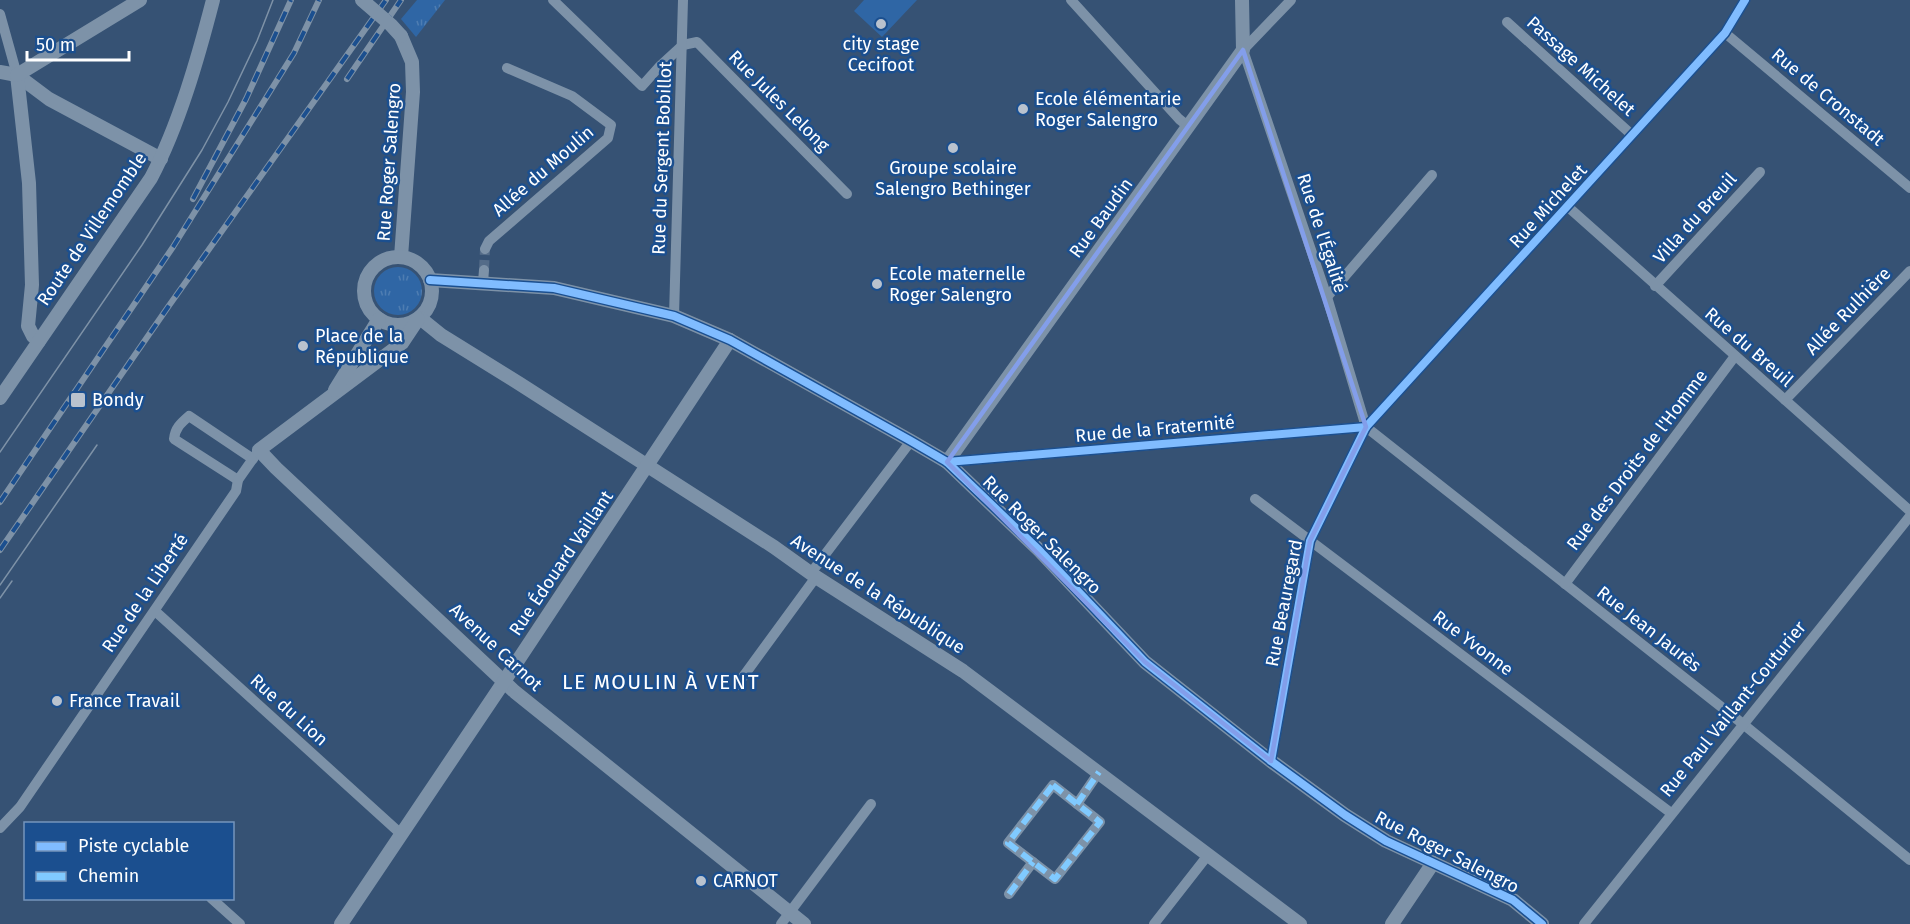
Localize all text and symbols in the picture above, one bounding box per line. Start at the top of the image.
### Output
street label: Passage Michelet [1522,12,1640,121]
marker: city stage Cecifoot [874,17,888,31]
scale bar [27,24,129,62]
place label: city stage Cecifoot [843,33,920,76]
text: 50 m [36,34,75,56]
street label: Rue de Cronstadt [1767,43,1889,151]
street label: Rue Jules Lelong [724,46,835,157]
street label: Rue du Sergent Bobillot [648,60,676,255]
street label: Rue Roger Salengro [372,82,406,242]
place label: Ecole élémentarie Roger Salengro [1035,88,1181,131]
marker: Ecole élémentarie Roger Salengro [1016,102,1030,116]
street label: Allée du Moulin [488,121,598,221]
marker: Groupe scolaire Salengro Bethinger [946,141,960,155]
street label: Route de Villemomble [33,148,151,310]
place label: Groupe scolaire Salengro Bethinger [875,157,1031,200]
street label: Rue Michelet [1505,159,1592,253]
street label: Villa du Breuil [1649,168,1741,268]
street label: Rue de l'Égalité [1292,170,1353,296]
street label: Rue Baudin [1065,174,1137,262]
place label: Ecole maternelle Roger Salengro [889,263,1026,306]
street label: Allée Rulhière [1801,263,1895,359]
marker: Ecole maternelle Roger Salengro [870,277,884,291]
street label: Rue du Breuil [1700,303,1798,391]
place label: Place de la République [315,325,409,368]
marker: Place de la République [296,339,310,353]
street label: Rue des Droits de l'Homme [1562,365,1712,555]
place label: Bondy [92,389,144,411]
marker: Bondy [69,391,87,409]
street label: Rue de la Fraternité [1074,411,1236,447]
street label: Rue Roger Salengro [978,471,1106,599]
street label: Rue Édouard Vaillant [503,485,618,640]
street label: Rue de la Liberté [97,529,193,657]
street label: Avenue de la République [787,529,969,659]
street label: Rue Beauregard [1261,538,1307,668]
street label: Rue Jean Jaurès [1592,581,1706,677]
street label: Avenue Carnot [445,598,547,696]
street label: Rue Yvonne [1428,606,1518,680]
street label: Rue Paul Vaillant-Couturier [1655,616,1811,801]
street label: Rue du Lion [246,669,332,751]
district label: LE MOULIN À VENT [562,669,760,695]
place label: France Travail [69,690,180,712]
marker: France Travail [50,694,64,708]
street label: Rue Roger Salengro [1371,806,1523,898]
legend [24,822,234,900]
text: Piste cyclable [78,835,189,857]
text: Chemin [78,865,139,887]
place label: CARNOT [713,870,778,892]
marker: CARNOT [694,874,708,888]

